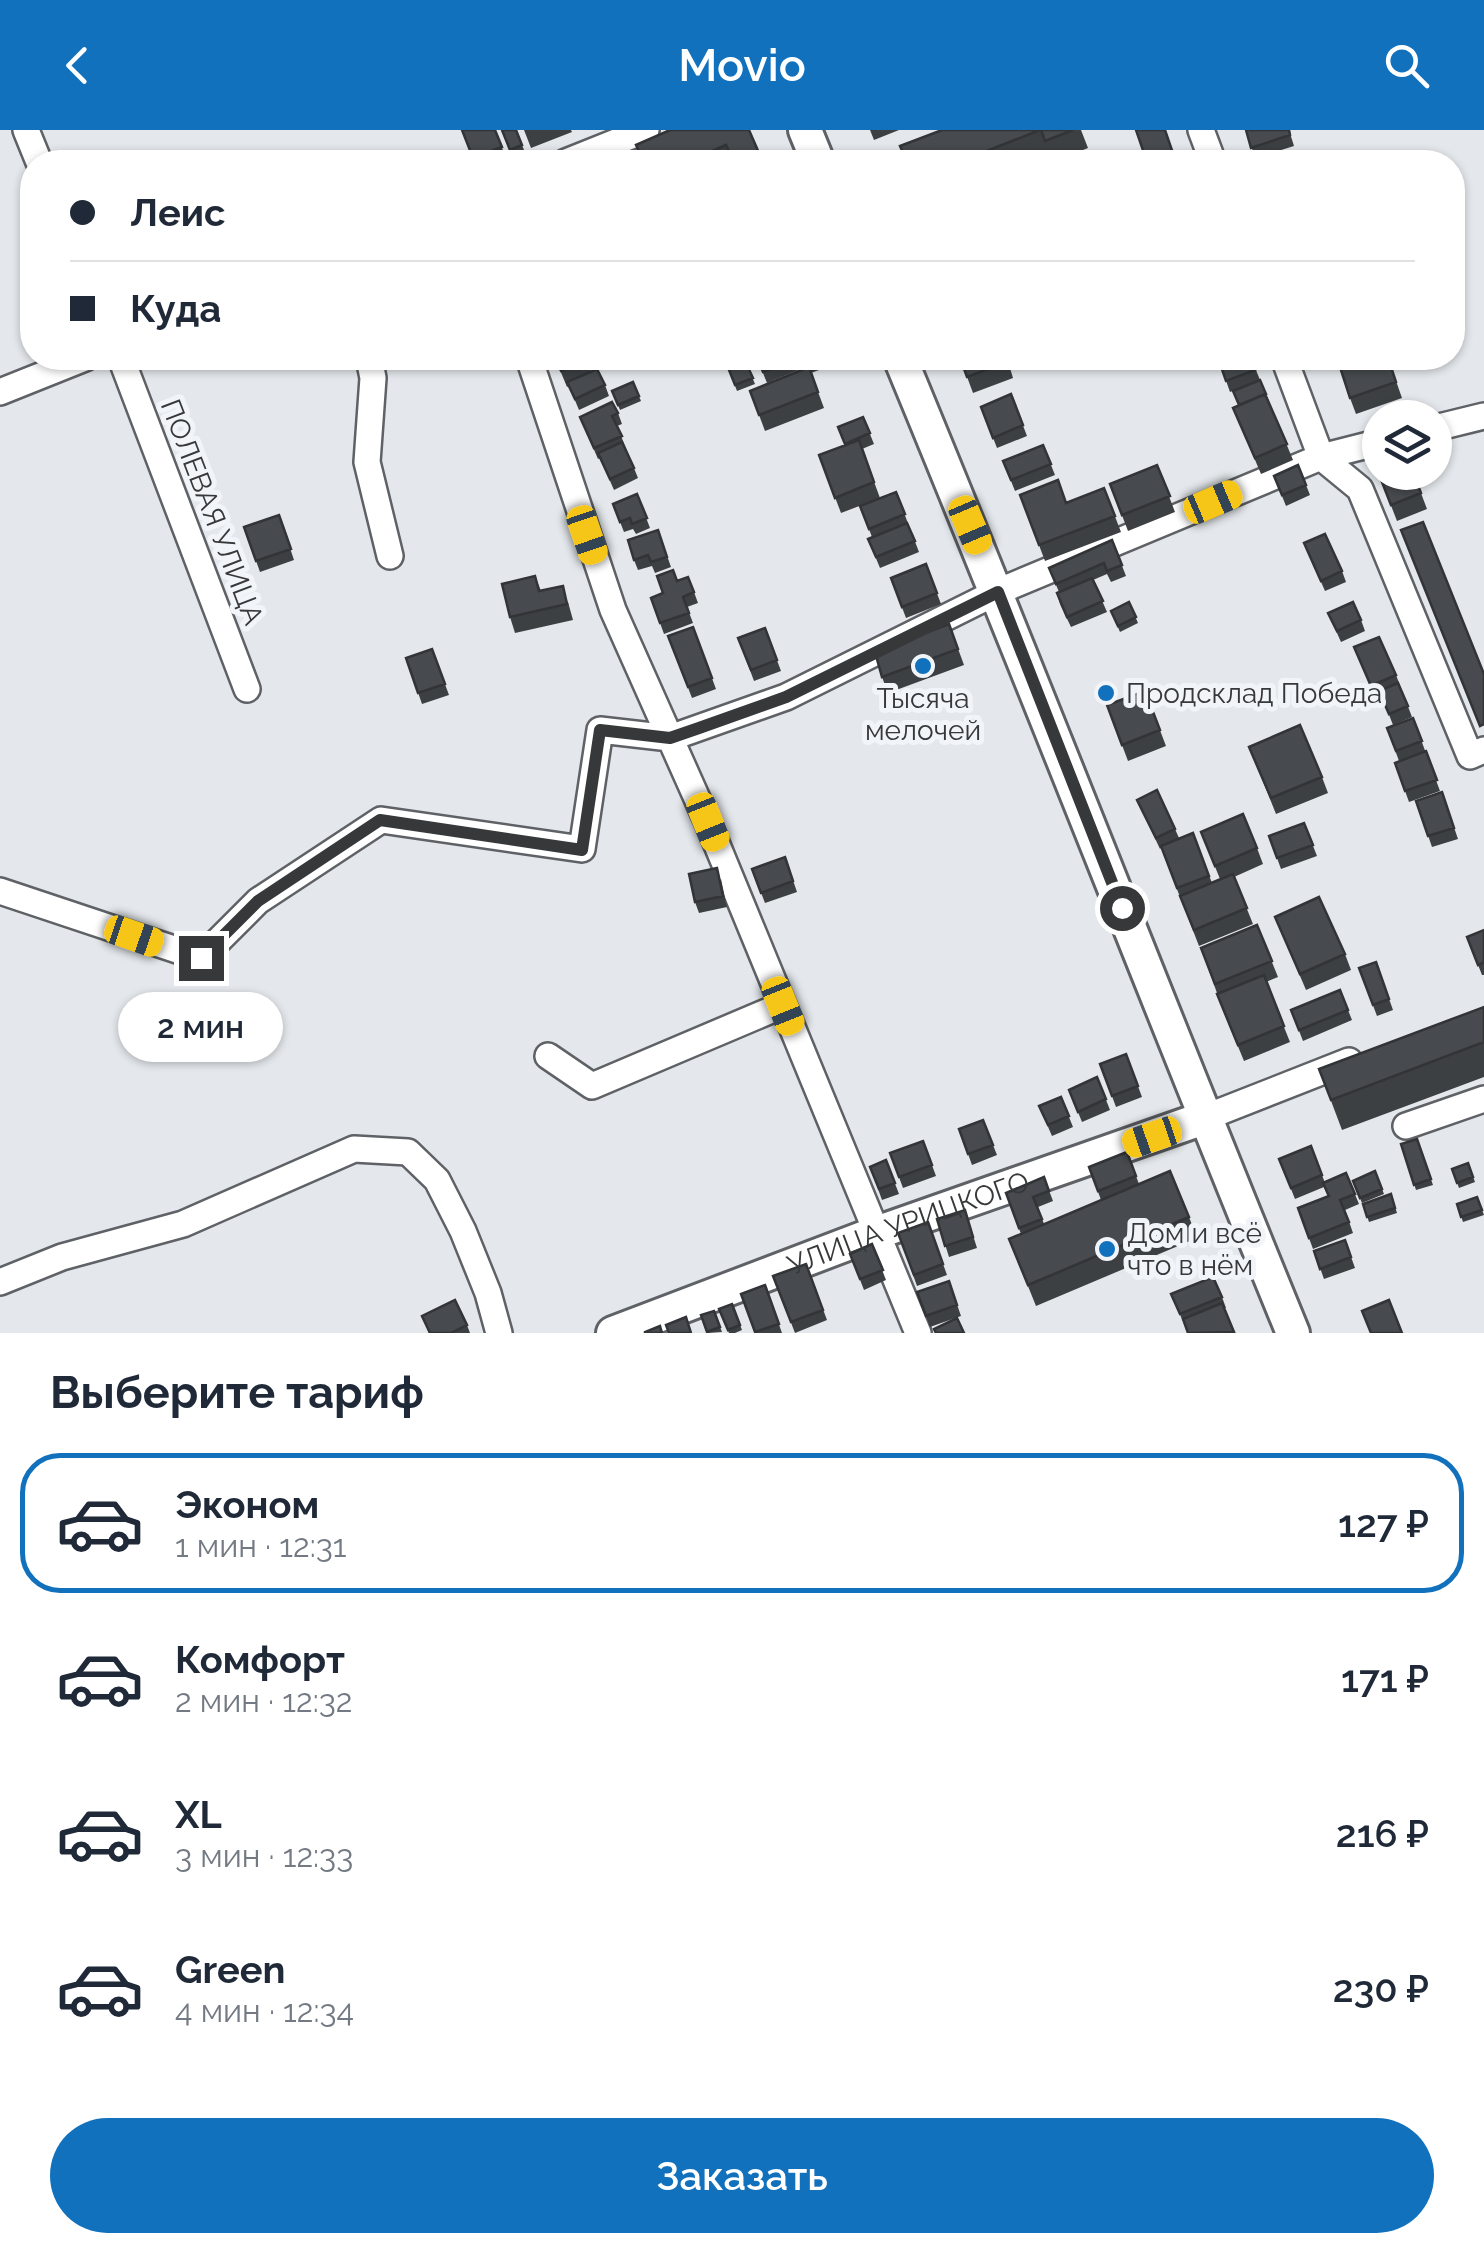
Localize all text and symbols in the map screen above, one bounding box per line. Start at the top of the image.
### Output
icon: back [50,38,105,93]
icon: search [1379,38,1434,93]
text: Movio [678,39,806,92]
text: Леис [130,190,226,235]
text: Куда [130,286,221,331]
street label: ПОЛЕВАЯ УЛИЦА [154,395,270,629]
map controls [1362,400,1452,490]
button: layers [1362,400,1452,490]
car [1180,476,1246,528]
car [944,492,996,558]
car [563,502,611,568]
marker: Тысяча мелочей [912,655,934,677]
place label: Продсклад Победа [1126,677,1382,710]
place label: Тысяча мелочей [865,682,981,747]
marker: Продсклад Победа [1095,682,1117,704]
car [683,789,733,855]
route start [1100,886,1145,931]
car [101,912,167,960]
route end [179,936,224,981]
car [758,973,808,1039]
callout: 2 мин [119,993,284,1063]
text: 2 мин [157,1008,244,1045]
car [1119,1113,1185,1161]
street label: УЛИЦА УРИЦКОГО [783,1164,1033,1282]
place label: Дом и всё что в нём [1127,1217,1262,1282]
marker: Дом и всё что в нём [1096,1238,1118,1260]
text: Выберите тариф [50,1366,424,1419]
icon: car [55,1478,145,1568]
text: Эконом [175,1482,319,1527]
text: 127 ₽ [1338,1501,1429,1546]
text: 1 мин · 12:31 [175,1527,347,1564]
icon: car [55,1633,145,1723]
text: Комфорт [175,1637,345,1682]
text: 171 ₽ [1341,1656,1429,1701]
text: 2 мин · 12:32 [175,1682,352,1719]
icon: car [55,1788,145,1878]
text: XL [175,1792,222,1837]
text: 216 ₽ [1336,1811,1429,1856]
text: 3 мин · 12:33 [175,1837,353,1874]
icon: car [55,1943,145,2033]
text: Green [175,1947,285,1992]
text: 230 ₽ [1333,1966,1429,2011]
text: 4 мин · 12:34 [175,1992,354,2029]
button: Заказать [50,2118,1434,2233]

